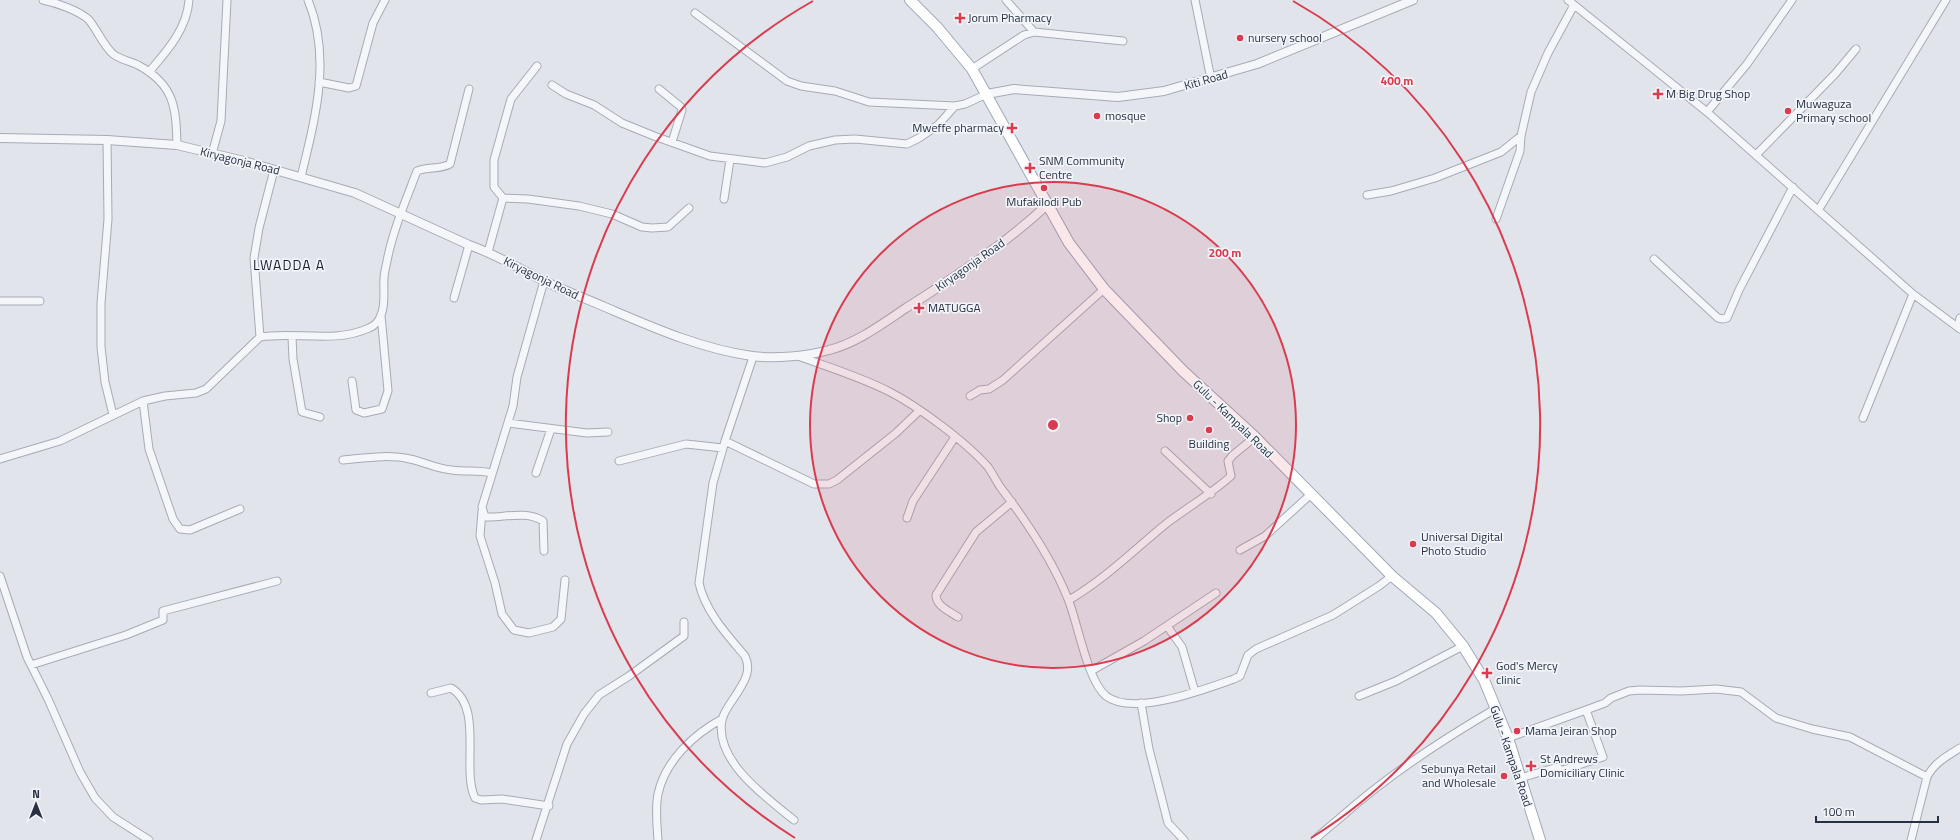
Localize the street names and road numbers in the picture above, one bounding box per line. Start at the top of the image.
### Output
street label: Kiti Road [1182,64,1230,95]
street label: Kiryagonja Road [198,141,282,180]
street label: Kiryagonja Road [931,233,1009,296]
street label: Kiryagonja Road [500,251,582,304]
street label: Gulu - Kampala Road [1189,375,1278,462]
street label: Gulu - Kampala Road [1485,703,1538,809]

